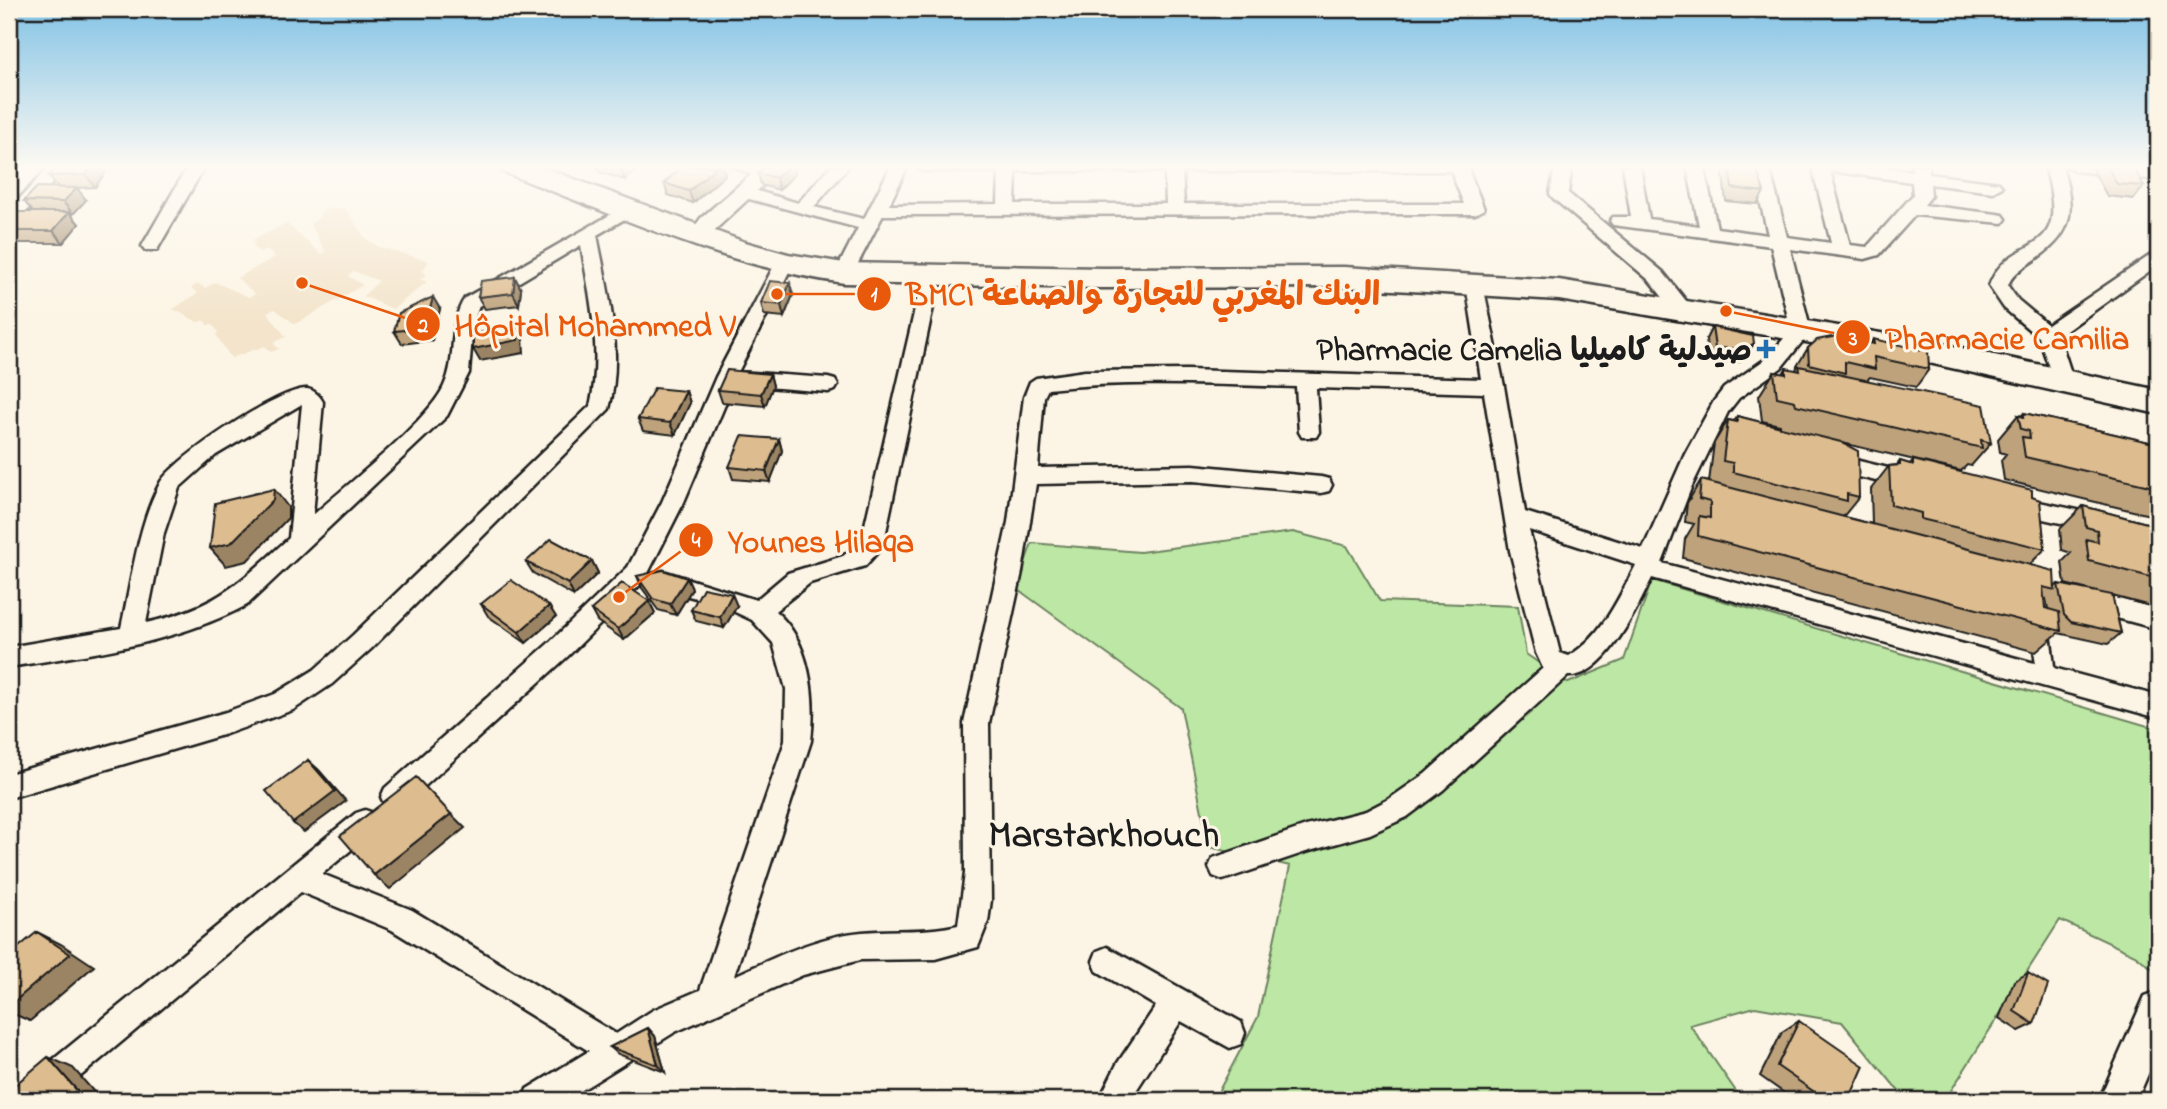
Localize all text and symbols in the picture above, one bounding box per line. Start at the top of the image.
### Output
callout: BMCI البنك المغربي للتجارة والصناعة [856,267,1394,321]
text: BMCI البنك المغربي للتجارة والصناعة [904,273,1380,323]
text: 1 [871,281,878,311]
callout: Hôpital Mohammed V [405,297,749,351]
text: Hôpital Mohammed V [455,304,737,352]
callout: Pharmacie Camilia [1835,310,2143,364]
text: 2 [417,312,429,342]
text: Pharmacie Camilia [1885,317,2130,365]
text: 3 [1848,325,1858,355]
place label: Pharmacie Camelia صيدلية كاميليا [1316,329,1752,376]
marker: Pharmacie Camelia صيدلية كاميليا [1758,341,1774,357]
callout: Younes Hilaqa [678,513,928,567]
text: Younes Hilaqa [727,520,914,568]
text: 4 [692,527,701,557]
district label: Marstarkhouch [989,809,1219,865]

